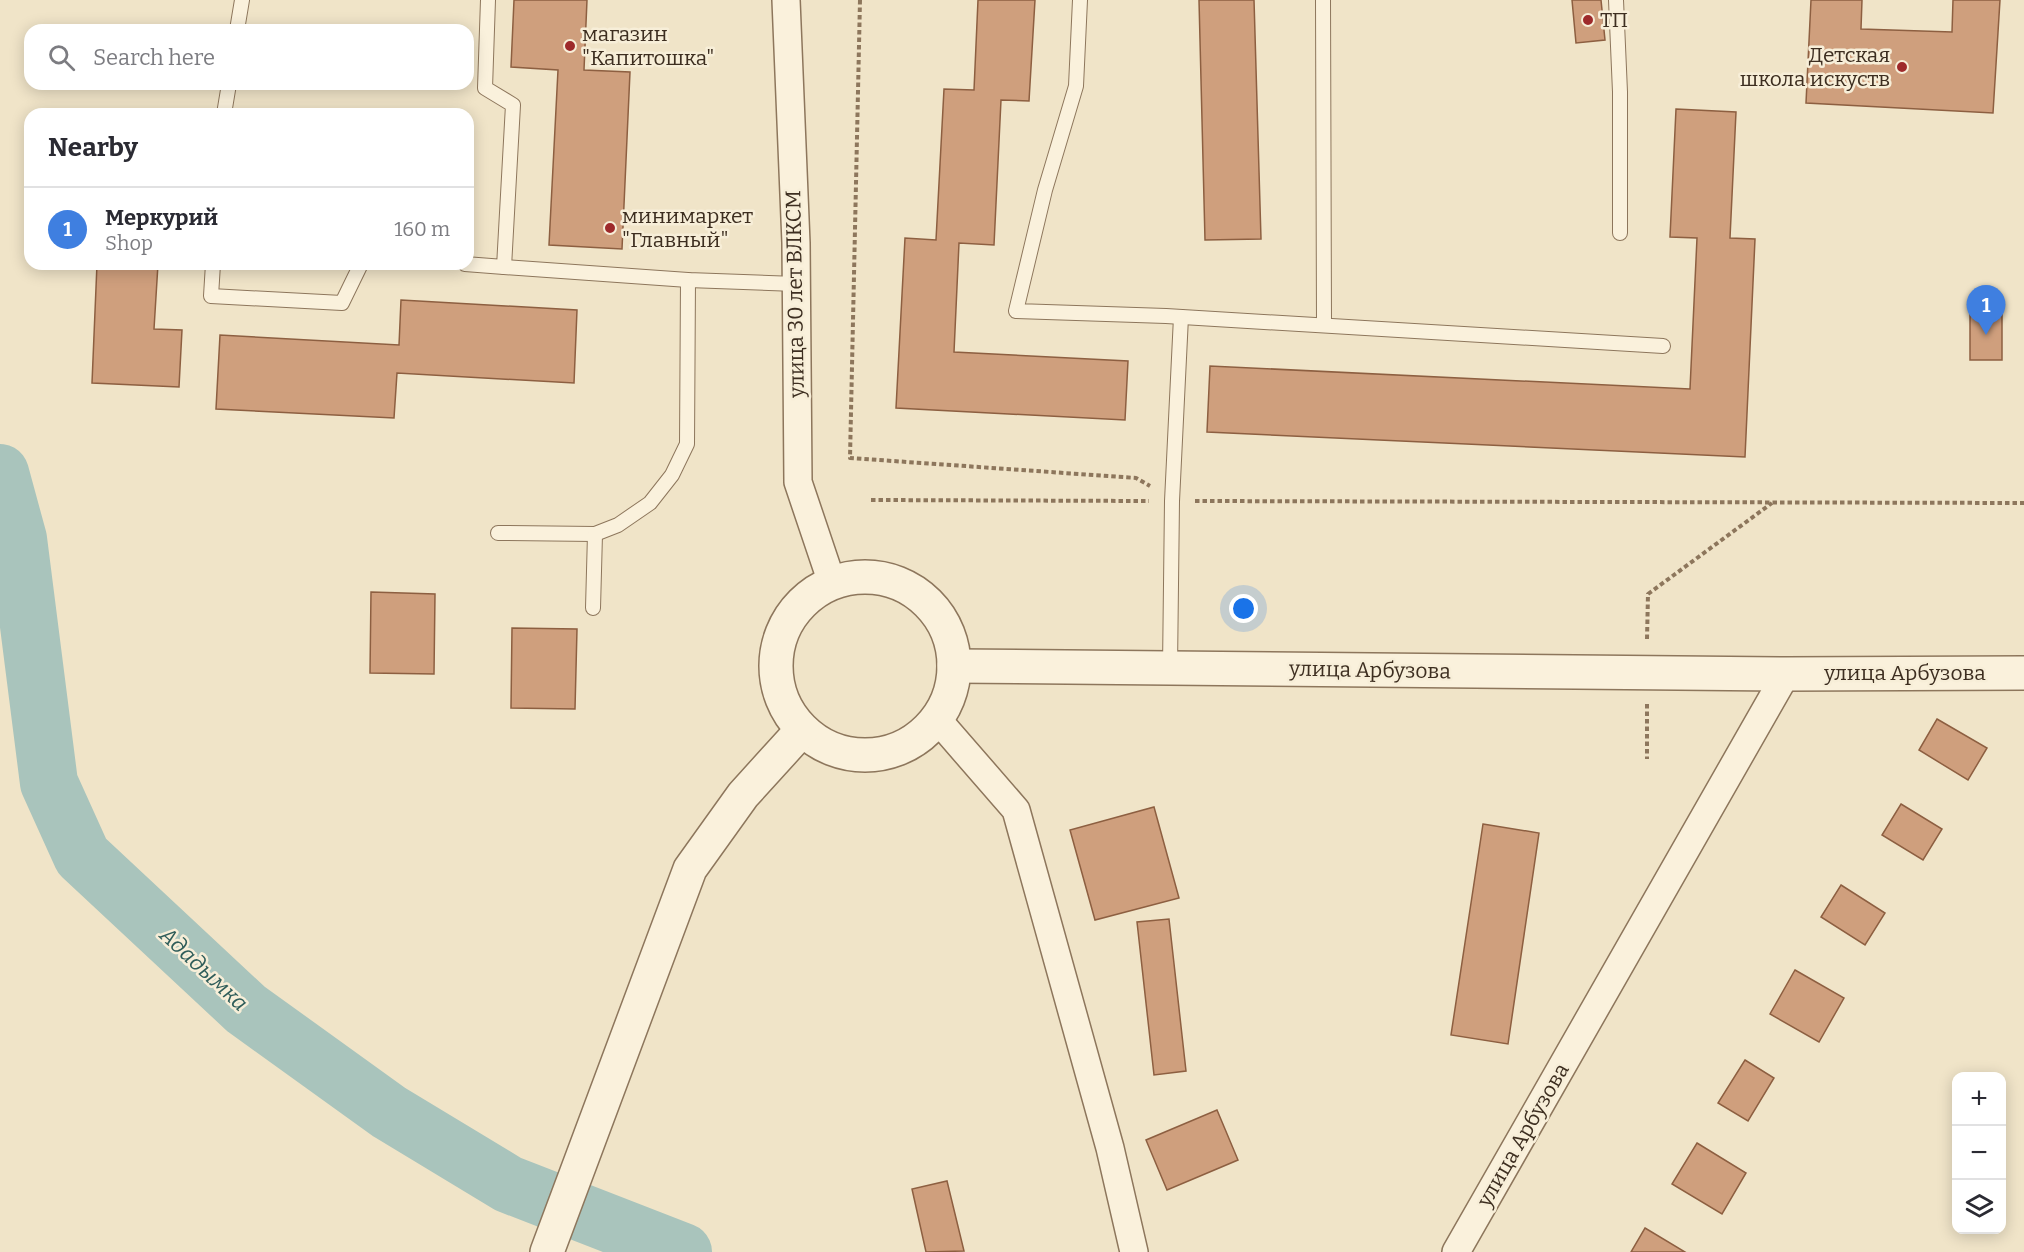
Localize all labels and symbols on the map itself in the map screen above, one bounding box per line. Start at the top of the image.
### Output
place label: ТП [1600,7,1628,33]
marker: ТП [1581,13,1595,27]
place label: магазин "Капитошка" [582,21,714,71]
marker: магазин "Капитошка" [563,39,577,53]
place label: Детская школа искуств [1740,42,1890,92]
marker: Детская школа искуств [1895,60,1909,74]
street label: улица 30 лет ВЛКСМ [780,190,810,399]
place label: минимаркет "Главный" [622,203,753,253]
marker: минимаркет "Главный" [603,221,617,235]
pin: 1 [1966,286,2006,335]
your location [1229,594,1258,623]
street label: улица Арбузова [1288,656,1452,684]
street label: улица Арбузова [1823,660,1986,686]
water label: Ададымка [154,921,254,1017]
street label: улица Арбузова [1471,1058,1575,1212]

